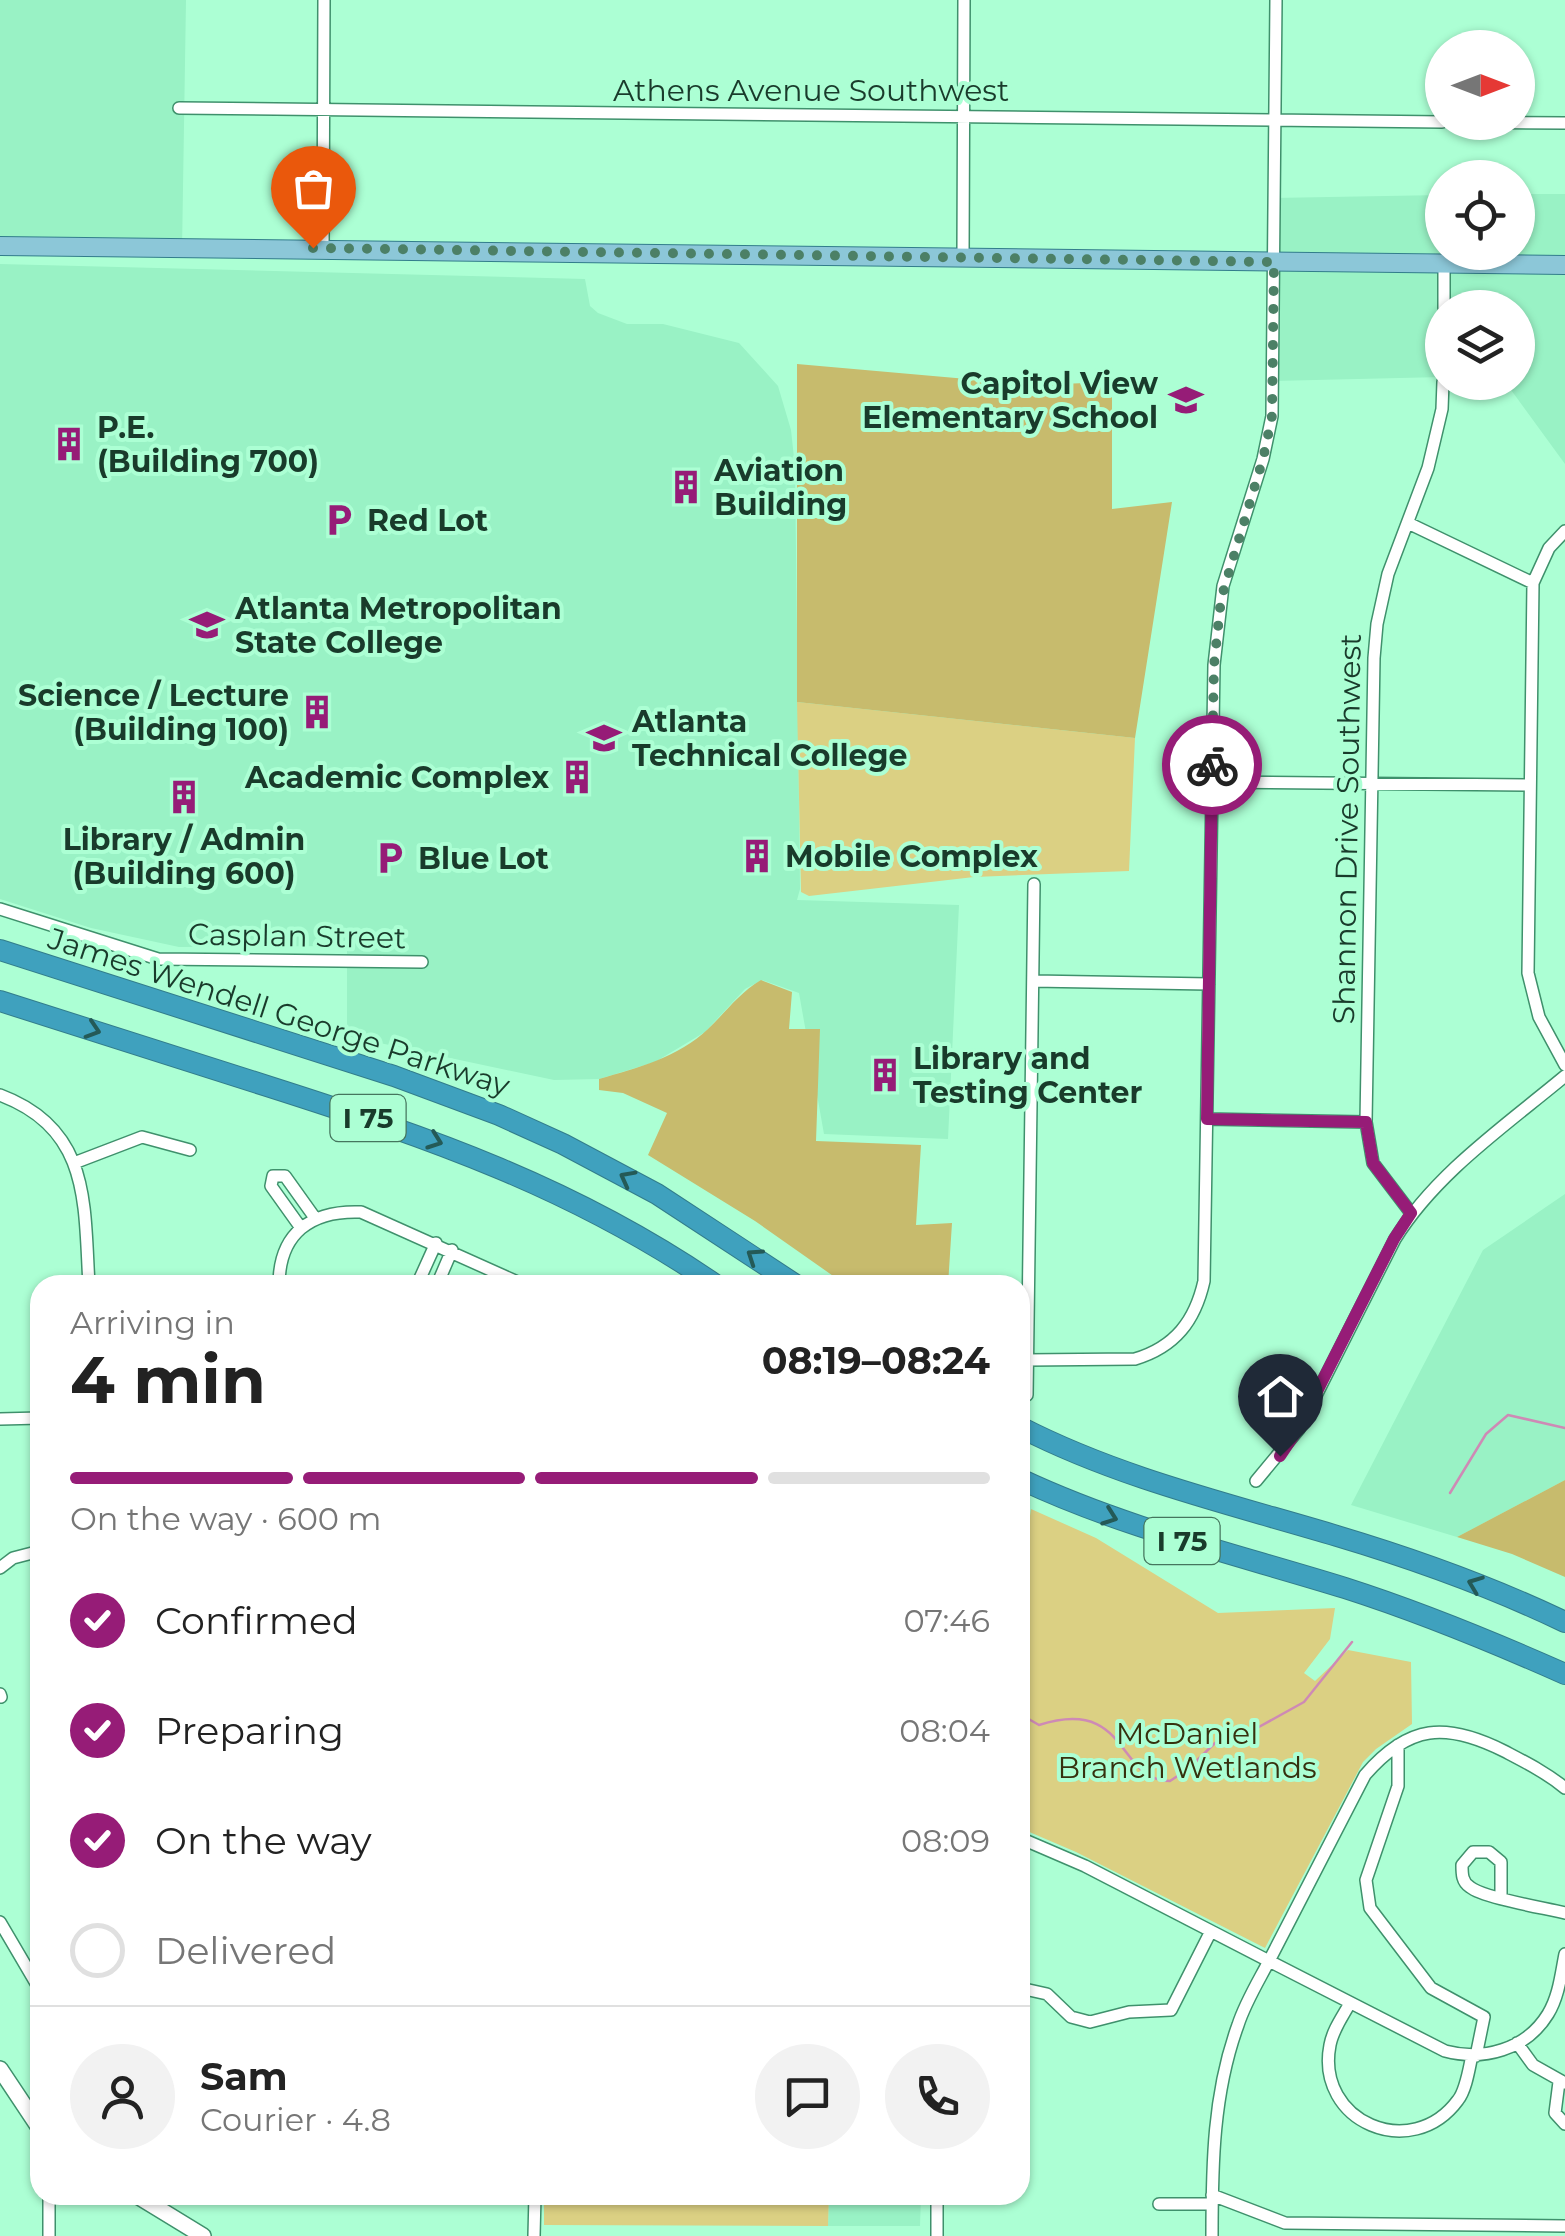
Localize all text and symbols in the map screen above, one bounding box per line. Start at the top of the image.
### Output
north arrow [1425,30,1535,140]
map controls [1425,30,1535,400]
street label: Athens Avenue Southwest [613,72,1009,109]
pin [271,146,356,249]
button: locate [1425,160,1535,270]
icon: bag [286,161,341,216]
button: layers [1425,290,1535,400]
place label: Capitol View Elementary School [862,365,1159,436]
school or university icon: Capitol View Elementary School [1167,381,1205,419]
place label: P.E. (Building 700) [97,409,319,480]
building icon: P.E. (Building 700) [50,425,88,463]
place label: Aviation Building [713,452,847,523]
building icon: Aviation Building [667,468,705,506]
parking icon: Red Lot [320,501,358,539]
place label: Red Lot [367,502,488,539]
place label: Atlanta Metropolitan State College [234,590,562,661]
school or university icon: Atlanta Metropolitan State College [188,606,226,644]
street label: Shannon Drive Southwest [1325,633,1369,1025]
place label: Science / Lecture (Building 100) [18,677,289,748]
building icon: Science / Lecture (Building 100) [298,693,336,731]
place label: Atlanta Technical College [631,703,907,774]
courier [1162,715,1262,815]
school or university icon: Atlanta Technical College [585,719,623,757]
icon: bike [1185,738,1240,793]
building icon: Academic Complex [558,758,596,796]
place label: Academic Complex [244,759,549,796]
building icon: Library / Admin (Building 600) [165,778,203,816]
place label: Library / Admin (Building 600) [63,821,305,892]
building icon: Mobile Complex [738,837,776,875]
place label: Mobile Complex [785,838,1038,875]
parking icon: Blue Lot [371,839,409,877]
place label: Blue Lot [418,840,549,877]
street label: Casplan Street [188,916,406,956]
street label: James Wendell George Parkway [43,919,515,1104]
one-way arrow [84,1018,101,1039]
place label: Library and Testing Center [913,1040,1142,1111]
building icon: Library and Testing Center [866,1056,904,1094]
road number: I 75 [330,1095,406,1141]
one-way arrow [426,1129,443,1150]
one-way arrow [620,1170,638,1190]
one-way arrow [746,1250,765,1268]
text: Arriving in [70,1303,235,1342]
text: 08:19–08:24 [762,1337,990,1384]
text: 4 min [70,1340,266,1419]
pin [1238,1354,1323,1457]
icon: home [1253,1369,1308,1424]
text: On the way · 600 m [70,1499,381,1538]
one-way arrow [1100,1505,1118,1525]
road number: I 75 [1144,1518,1220,1564]
one-way arrow [1468,1575,1485,1595]
icon: check [70,1593,125,1648]
text: Confirmed [155,1597,358,1644]
text: 07:46 [903,1601,990,1640]
icon: check [70,1703,125,1758]
text: Preparing [155,1707,344,1754]
text: 08:04 [899,1711,990,1750]
park label: McDaniel Branch Wetlands [1057,1715,1317,1786]
icon: check [70,1813,125,1868]
text: On the way [155,1817,372,1864]
text: 08:09 [901,1821,990,1860]
text: Delivered [155,1927,336,1974]
button: person [70,2044,175,2149]
button: chat [755,2044,860,2149]
button: phone [885,2044,990,2149]
text: Sam [200,2053,288,2100]
text: Courier · 4.8 [200,2100,391,2139]

